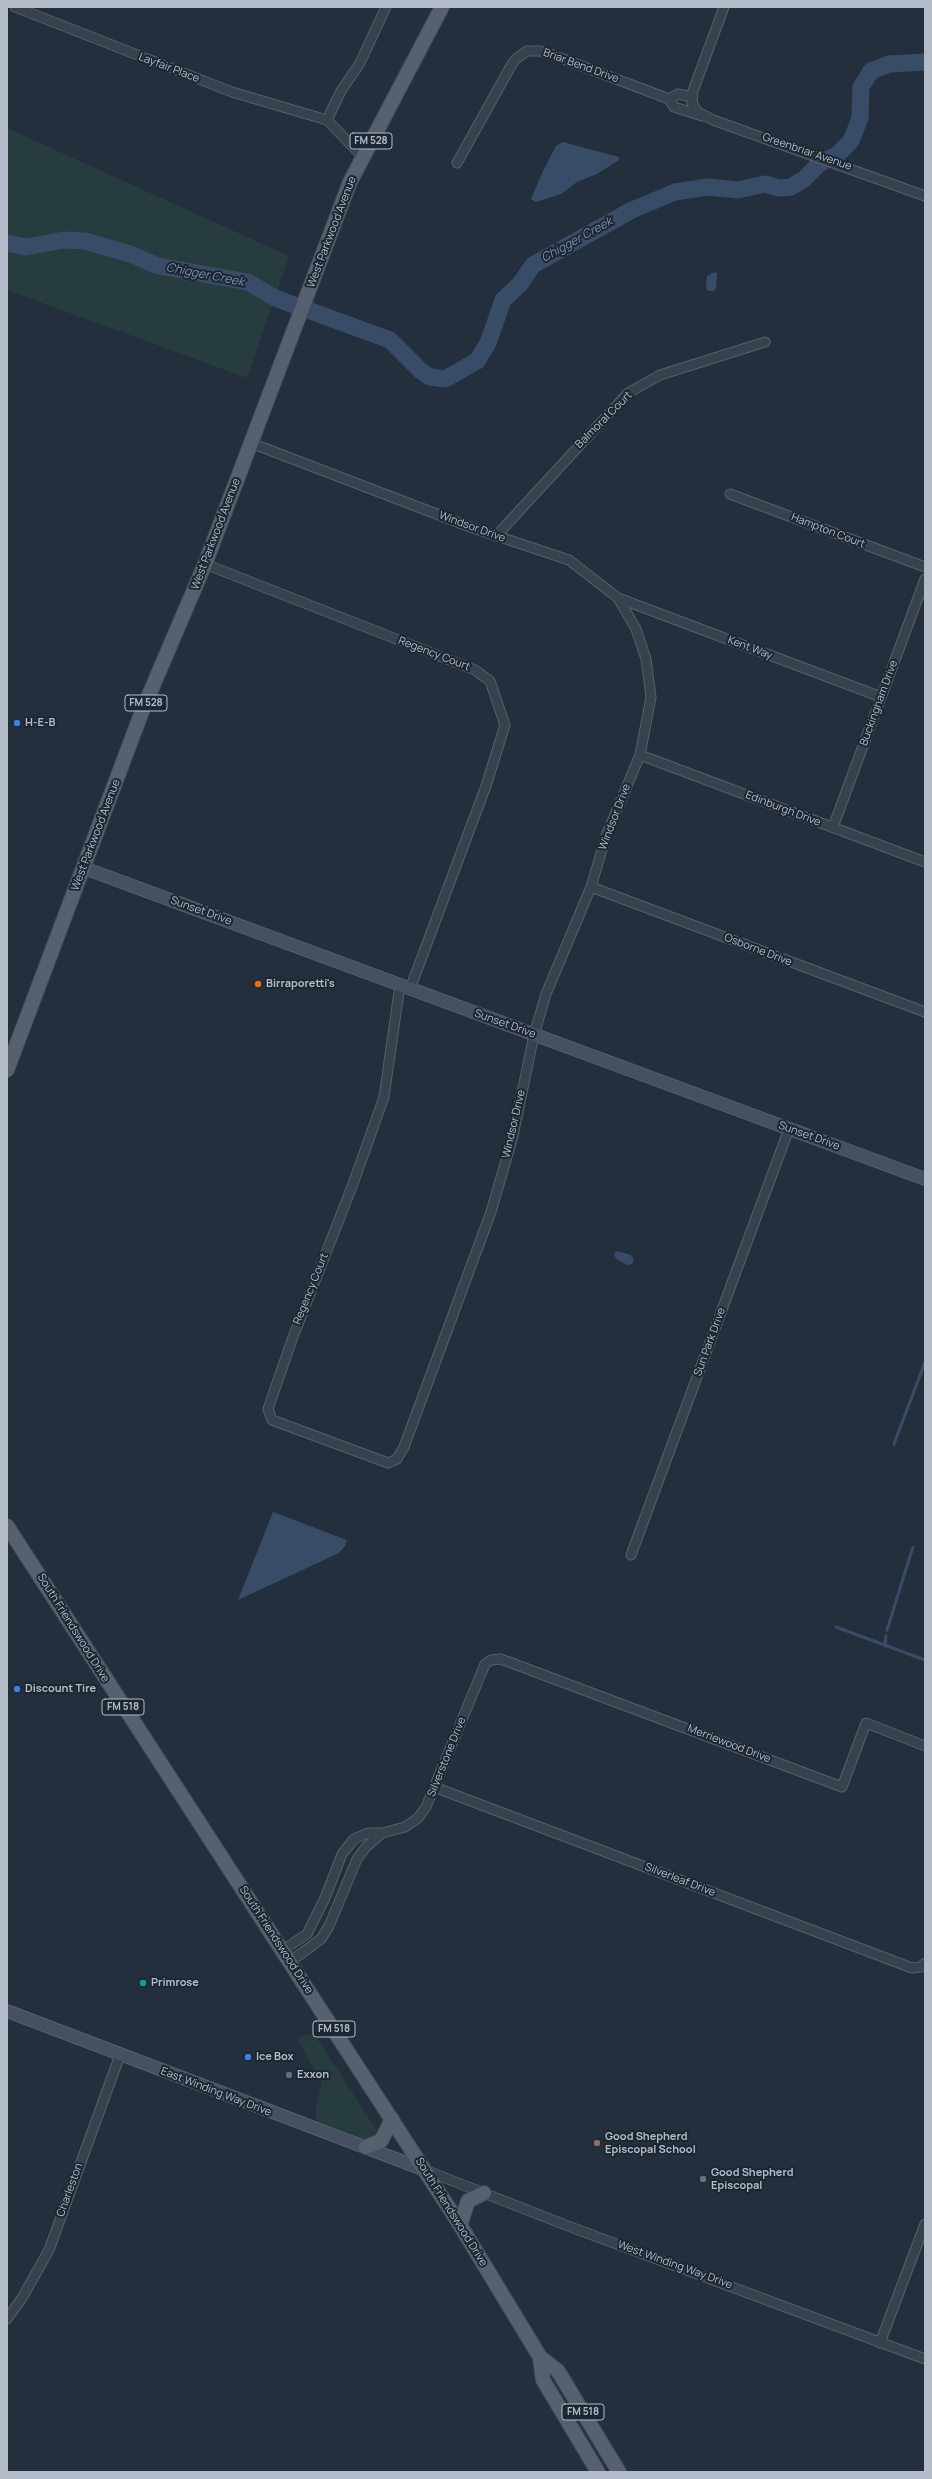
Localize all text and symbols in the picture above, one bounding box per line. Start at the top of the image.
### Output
street label: Briar Bend Drive [541,46,621,86]
street label: Layfair Place [137,50,201,86]
street label: Greenbriar Avenue [760,130,854,174]
road number: FM 528 [350,133,392,149]
street label: West Parkwood Avenue [305,175,359,289]
water label: Chigger Creek [539,214,615,266]
water label: Chigger Creek [165,260,245,290]
street label: Balmoral Court [573,389,635,451]
street label: West Parkwood Avenue [189,477,243,591]
street label: Windsor Drive [437,509,507,545]
street label: Hampton Court [789,511,867,551]
street label: Kent Way [726,633,774,663]
street label: Regency Court [396,634,472,674]
street label: Buckingham Drive [857,658,901,748]
road number: FM 528 [125,695,167,711]
place label: H-E-B [25,716,56,730]
marker: H-E-B [12,718,22,728]
street label: West Parkwood Avenue [69,778,123,892]
street label: Windsor Drive [596,782,634,852]
street label: Edinburgh Drive [743,789,823,829]
street label: Sunset Drive [168,894,234,928]
street label: Osborne Drive [722,931,794,969]
place label: Birraporetti's [266,977,335,991]
marker: Birraporetti's [253,979,263,989]
street label: Sunset Drive [472,1007,538,1041]
street label: Windsor Drive [500,1089,528,1159]
street label: Sunset Drive [776,1119,842,1153]
street label: Regency Court [291,1251,331,1327]
street label: Sun Park Drive [692,1306,728,1378]
street label: South Friendswood Drive [34,1571,112,1685]
place label: Discount Tire [25,1682,96,1696]
marker: Discount Tire [12,1684,22,1694]
road number: FM 518 [102,1699,144,1715]
street label: Silverstone Drive [425,1715,469,1799]
street label: Merriewood Drive [686,1722,772,1766]
street label: Silverleaf Drive [643,1860,717,1900]
street label: South Friendswood Drive [236,1884,316,1996]
place label: Primrose [151,1976,199,1990]
marker: Primrose [138,1978,148,1988]
road number: FM 518 [313,2021,355,2037]
place label: Ice Box [256,2050,294,2064]
marker: Ice Box [243,2052,253,2062]
street label: East Winding Way Drive [159,2065,273,2119]
place label: Exxon [297,2068,329,2082]
marker: Exxon [284,2070,294,2080]
place label: Good Shepherd Episcopal School [605,2130,696,2156]
marker: Good Shepherd Episcopal School [592,2138,602,2148]
street label: South Friendswood Drive [412,2155,490,2269]
street label: Charleston [54,2161,86,2219]
place label: Good Shepherd Episcopal [711,2166,794,2192]
marker: Good Shepherd Episcopal [698,2174,708,2184]
street label: West Winding Way Drive [616,2238,734,2292]
road number: FM 518 [562,2404,604,2420]

